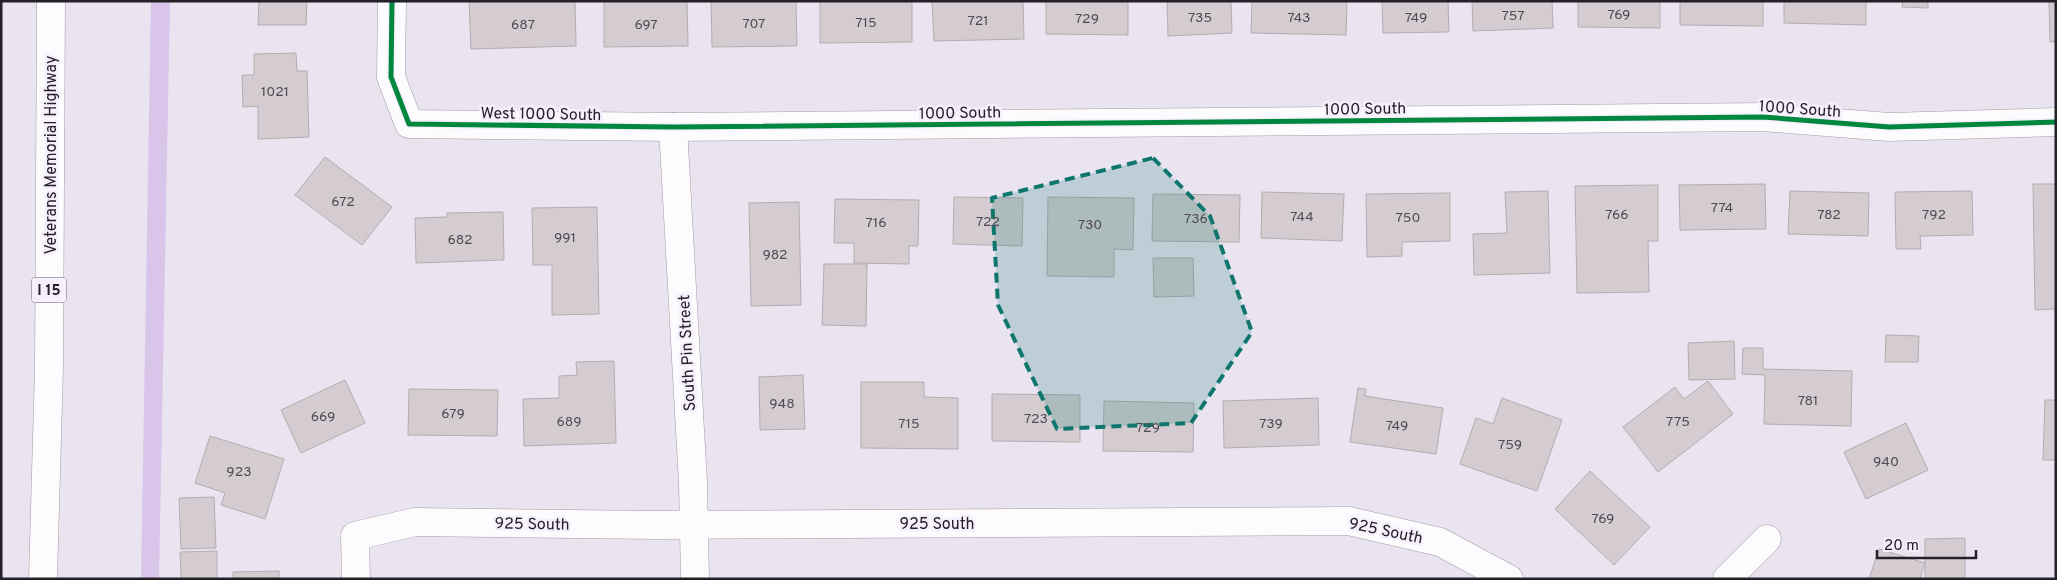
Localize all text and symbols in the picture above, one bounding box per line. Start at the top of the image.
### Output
house number: 769 [1608,7,1630,24]
house number: 757 [1501,8,1525,25]
house number: 735 [1188,10,1212,27]
house number: 743 [1287,10,1311,27]
house number: 749 [1405,10,1427,27]
house number: 729 [1075,11,1099,28]
house number: 721 [968,13,988,30]
house number: 715 [855,15,877,32]
house number: 707 [743,16,765,33]
house number: 687 [511,17,535,34]
house number: 697 [634,17,658,34]
street label: Veterans Memorial Highway [42,56,62,254]
house number: 1021 [261,84,289,101]
street label: 1000 South [1758,97,1842,123]
street label: 1000 South [1324,99,1406,121]
street label: 1000 South [919,103,1001,125]
street label: West 1000 South [480,104,602,126]
house number: 672 [331,194,355,211]
house number: 774 [1711,200,1733,217]
house number: 766 [1605,207,1629,224]
house number: 782 [1817,207,1841,224]
house number: 792 [1922,207,1946,224]
house number: 744 [1290,209,1314,226]
house number: 750 [1396,210,1420,227]
house number: 736 [1184,211,1208,228]
house number: 722 [976,214,1000,231]
house number: 716 [865,215,887,232]
house number: 730 [1078,217,1102,234]
house number: 991 [554,230,576,247]
house number: 682 [447,232,473,249]
house number: 982 [762,247,788,264]
road number: I 15 [32,278,66,302]
street label: South Pin Street [675,294,701,412]
house number: 781 [1798,393,1818,410]
house number: 948 [769,396,795,413]
house number: 679 [441,406,465,423]
house number: 669 [311,409,335,426]
house number: 723 [1024,411,1048,428]
house number: 689 [557,414,582,431]
house number: 775 [1666,414,1690,431]
house number: 715 [898,416,920,433]
house number: 739 [1259,416,1283,433]
house number: 749 [1386,418,1408,435]
house number: 729 [1136,420,1160,437]
house number: 759 [1498,437,1522,454]
house number: 940 [1873,454,1899,471]
house number: 923 [226,464,252,481]
house number: 769 [1592,511,1614,528]
street label: 925 South [494,514,570,536]
street label: 925 South [1347,514,1424,550]
street label: 925 South [899,515,975,535]
scale bar [1877,528,1976,560]
text: 20 m [1884,537,1919,556]

